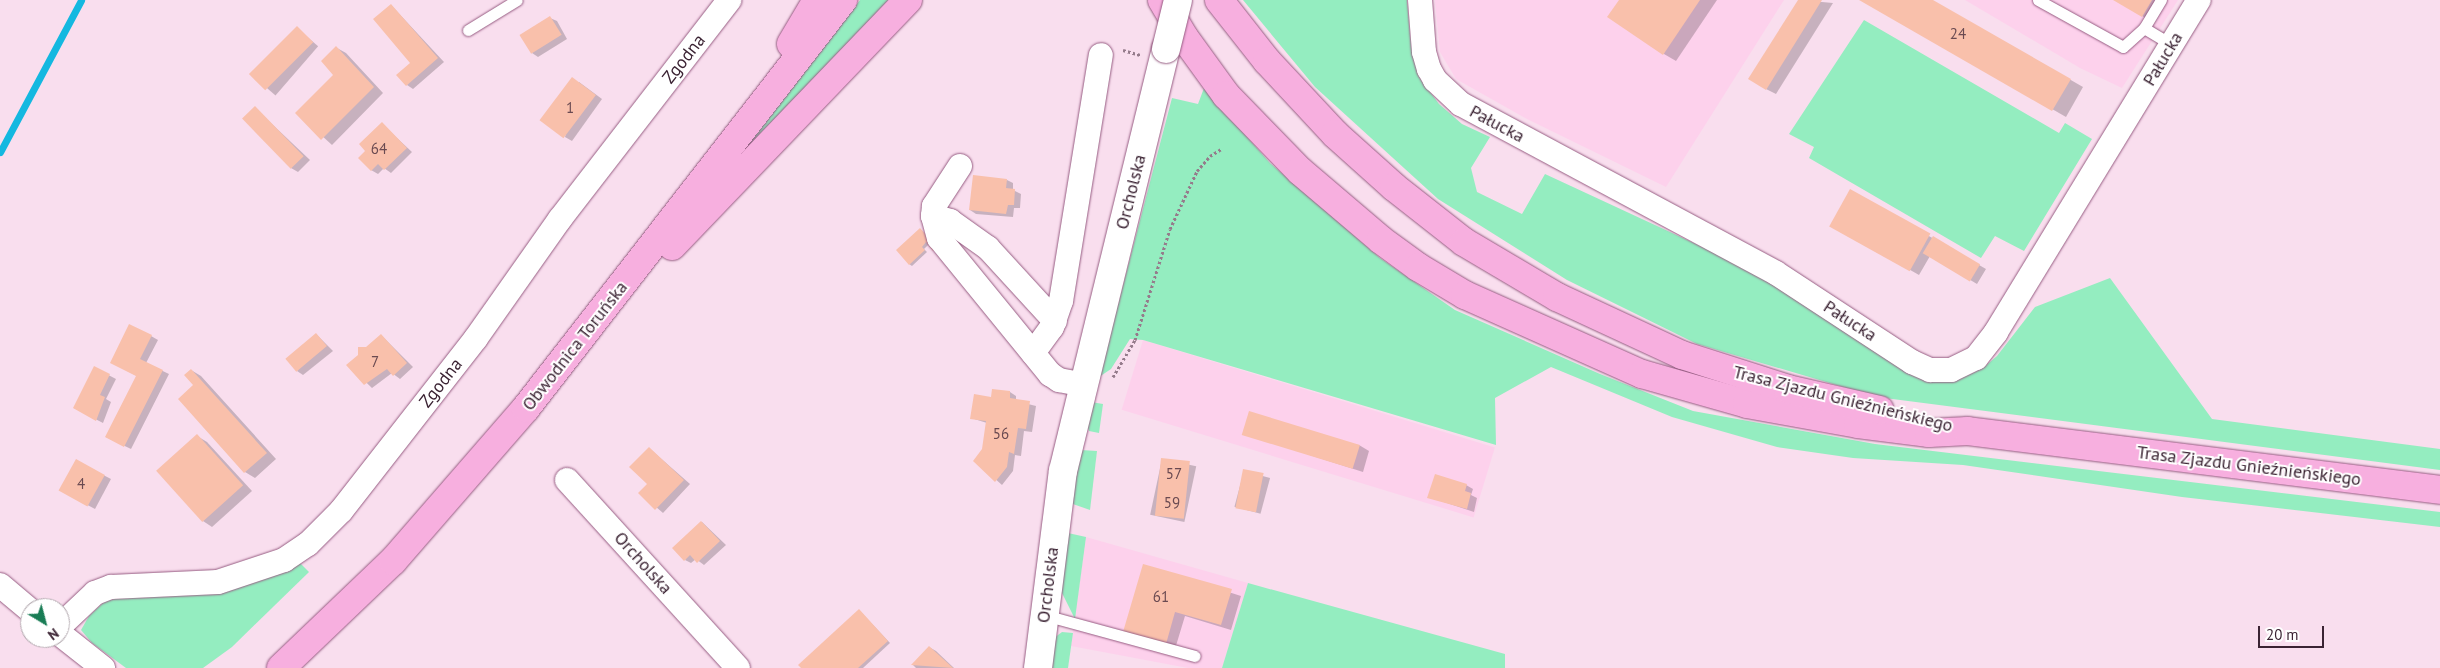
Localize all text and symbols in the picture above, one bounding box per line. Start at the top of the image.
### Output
house number: 24 [1950,25,1966,43]
street label: Pałucka [2139,28,2187,90]
street label: Zgodna [658,30,710,88]
house number: 1 [566,99,574,117]
street label: Pałucka [1466,101,1528,147]
house number: 64 [371,140,387,158]
street label: Orcholska [1111,152,1151,232]
street label: Obwodnica Toruńska [518,277,632,415]
street label: Pałucka [1819,296,1881,346]
house number: 7 [371,353,379,371]
street label: Zgodna [415,354,467,412]
street label: Trasa Zjazdu Gnieźnieńskiego [1731,361,1955,437]
house number: 56 [993,425,1009,443]
street label: Trasa Zjazdu Gnieźnieńskiego [2136,442,2362,490]
house number: 57 [1166,465,1182,483]
house number: 4 [77,475,85,493]
house number: 59 [1164,494,1180,512]
street label: Orcholska [609,527,677,599]
street label: Orcholska [1033,546,1063,624]
house number: 61 [1153,588,1169,606]
north arrow [20,598,70,648]
scale bar [2260,616,2326,648]
text: N [44,624,63,644]
text: 20 m [2266,625,2299,644]

